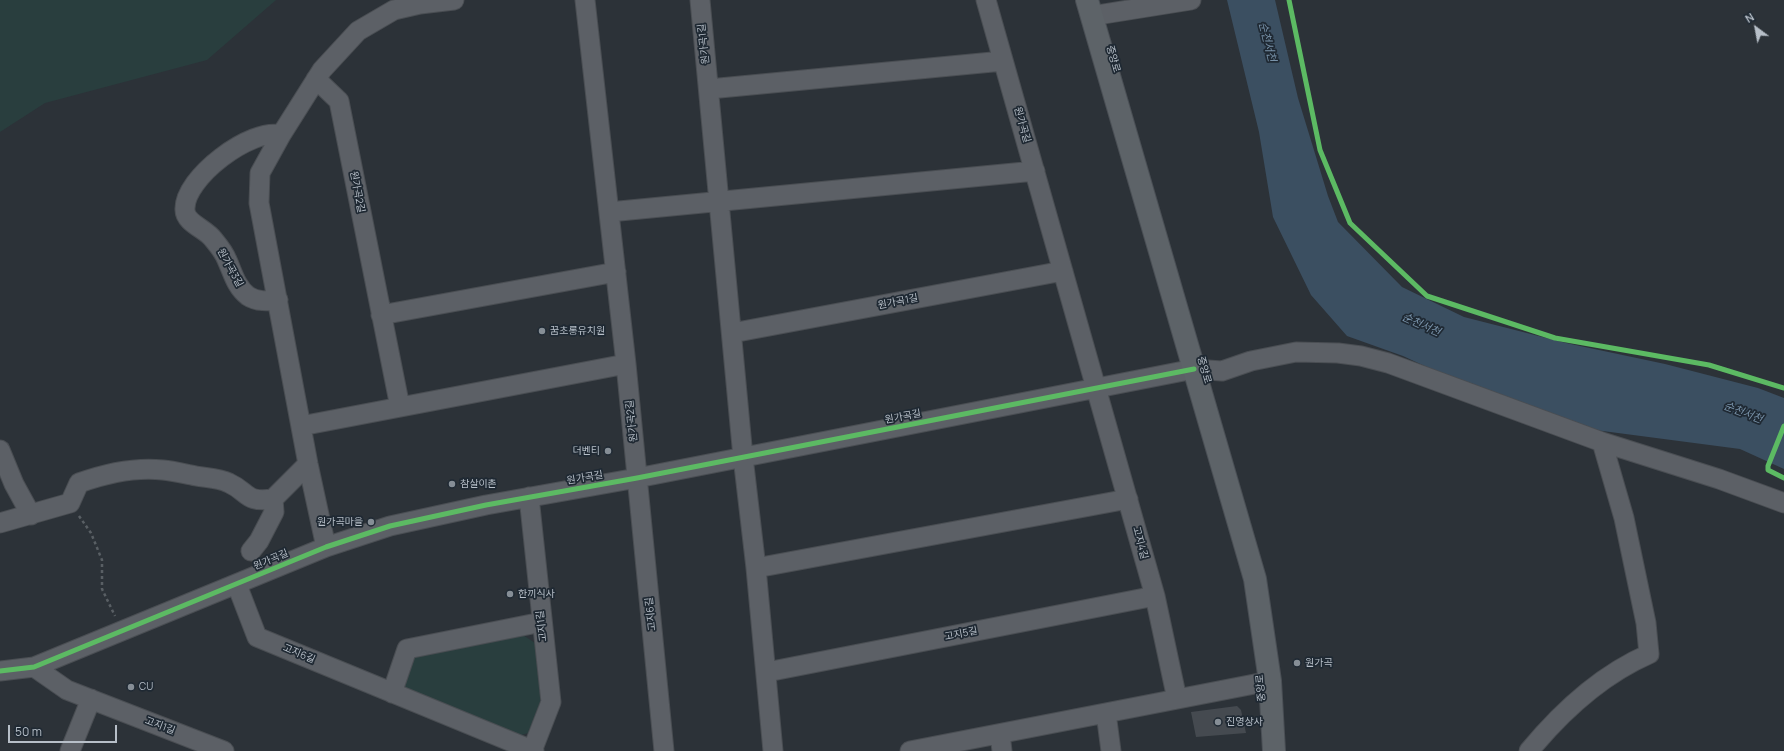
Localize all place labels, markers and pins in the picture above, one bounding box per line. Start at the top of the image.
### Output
place label: 꿈초롱유치원 [550,325,605,337]
marker: 꿈초롱유치원 [537,326,547,336]
place label: 더벤티 [572,445,600,457]
marker: 더벤티 [603,446,613,456]
place label: 참살이촌 [460,478,497,490]
marker: 참살이촌 [447,479,457,489]
place label: 원가곡마을 [317,516,363,528]
marker: 원가곡마을 [366,517,376,527]
place label: 한끼식사 [518,588,555,600]
marker: 한끼식사 [505,589,515,599]
place label: 원가곡 [1305,657,1333,669]
marker: 원가곡 [1292,658,1302,668]
place label: CU [139,681,153,693]
marker: CU [126,682,136,692]
place label: 진영상사 [1226,716,1263,728]
marker: 진영상사 [1213,717,1223,727]

